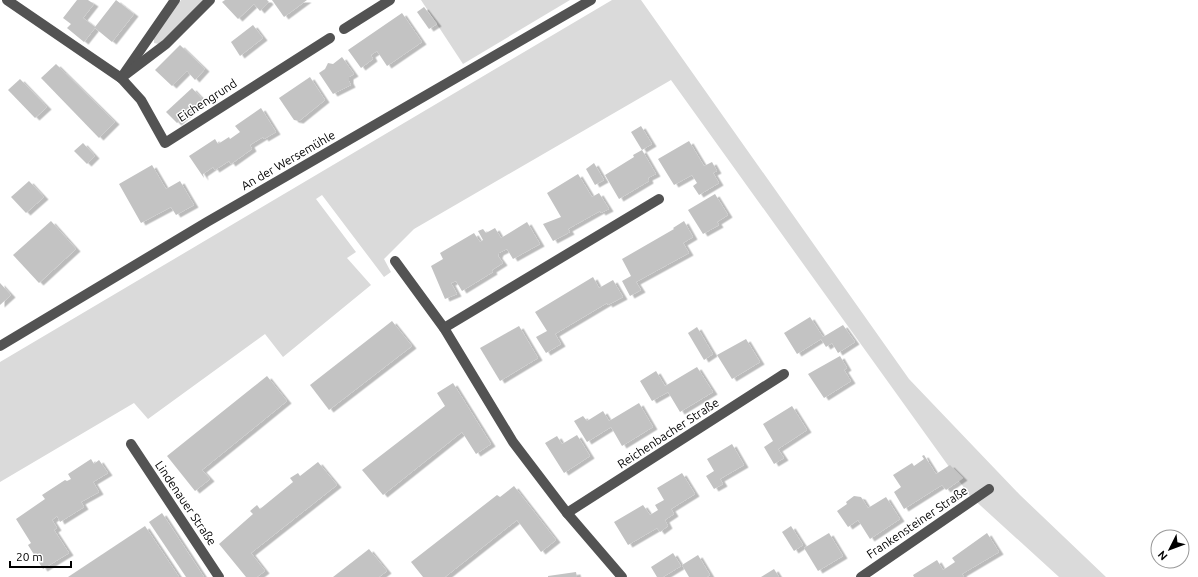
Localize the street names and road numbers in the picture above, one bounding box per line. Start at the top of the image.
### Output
street label: Eichengrund [175,76,239,124]
street label: An der Wersemühle [239,128,337,192]
street label: Reichenbacher Straße [615,395,721,471]
street label: Lindenauer Straße [153,458,219,548]
street label: Frankensteiner Straße [864,483,970,561]

